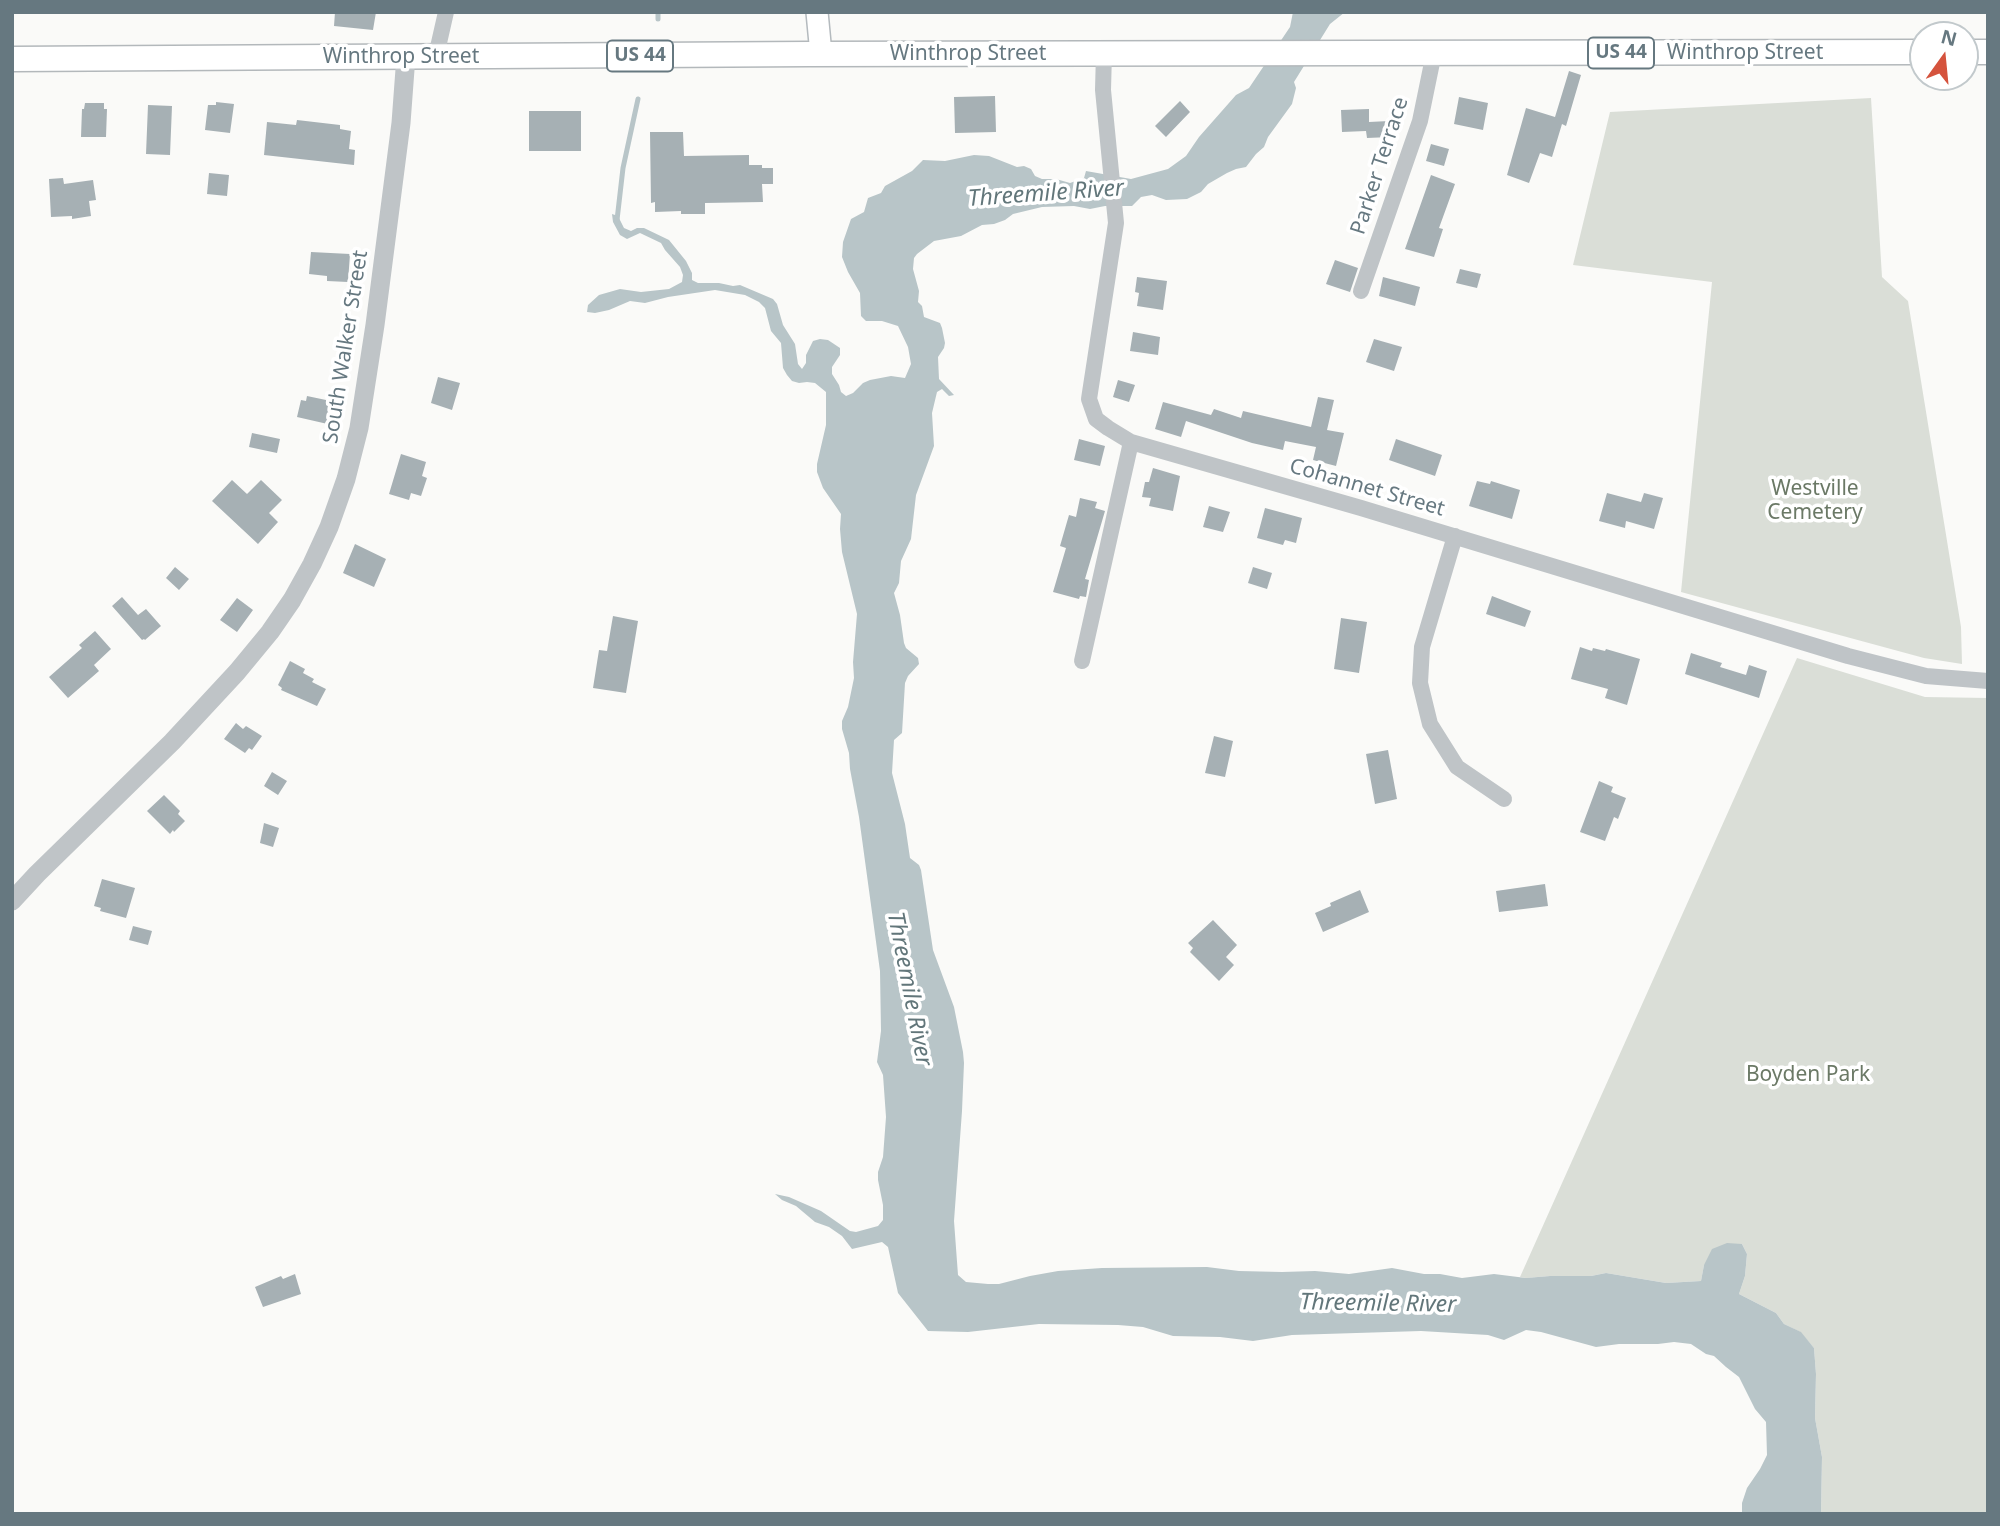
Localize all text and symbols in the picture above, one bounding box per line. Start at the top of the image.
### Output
north arrow [1909,21,1979,91]
text: N [1938,23,1960,52]
road number: US 44 [1588,38,1654,68]
road number: US 44 [607,40,673,72]
street label: Winthrop Street [1667,40,1823,66]
street label: Winthrop Street [890,41,1046,67]
street label: Winthrop Street [323,44,479,70]
street label: Parker Terrace [1346,94,1414,238]
water label: Threemile River [967,175,1125,213]
street label: South Walker Street [318,249,374,445]
street label: Cohannet Street [1287,454,1447,522]
park label: Westville Cemetery [1767,476,1863,526]
water label: Threemile River [881,910,937,1068]
park label: Boyden Park [1746,1062,1870,1088]
water label: Threemile River [1300,1289,1456,1319]

